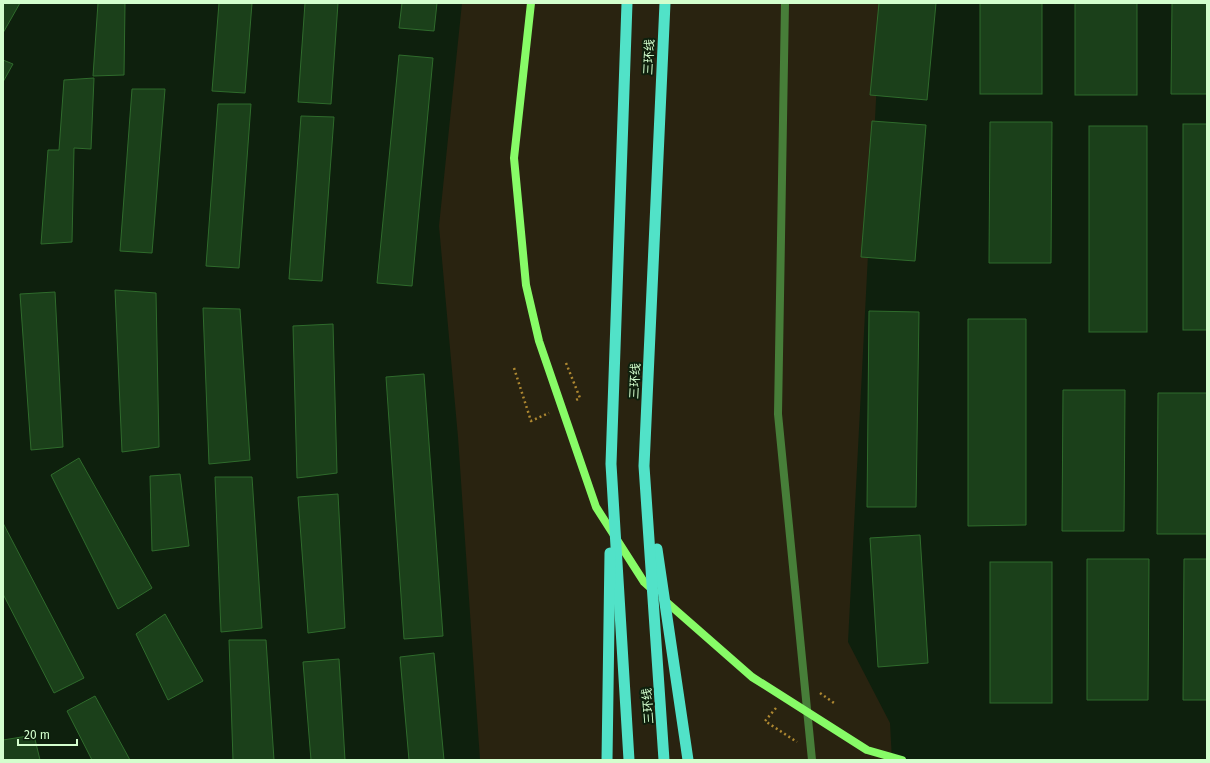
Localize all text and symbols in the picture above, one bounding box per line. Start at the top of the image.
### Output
street label: 三环线 [641,39,657,75]
street label: 三环线 [627,363,643,399]
street label: 三环线 [640,688,656,724]
scale bar [18,721,77,747]
text: 20 m [24,728,50,742]

